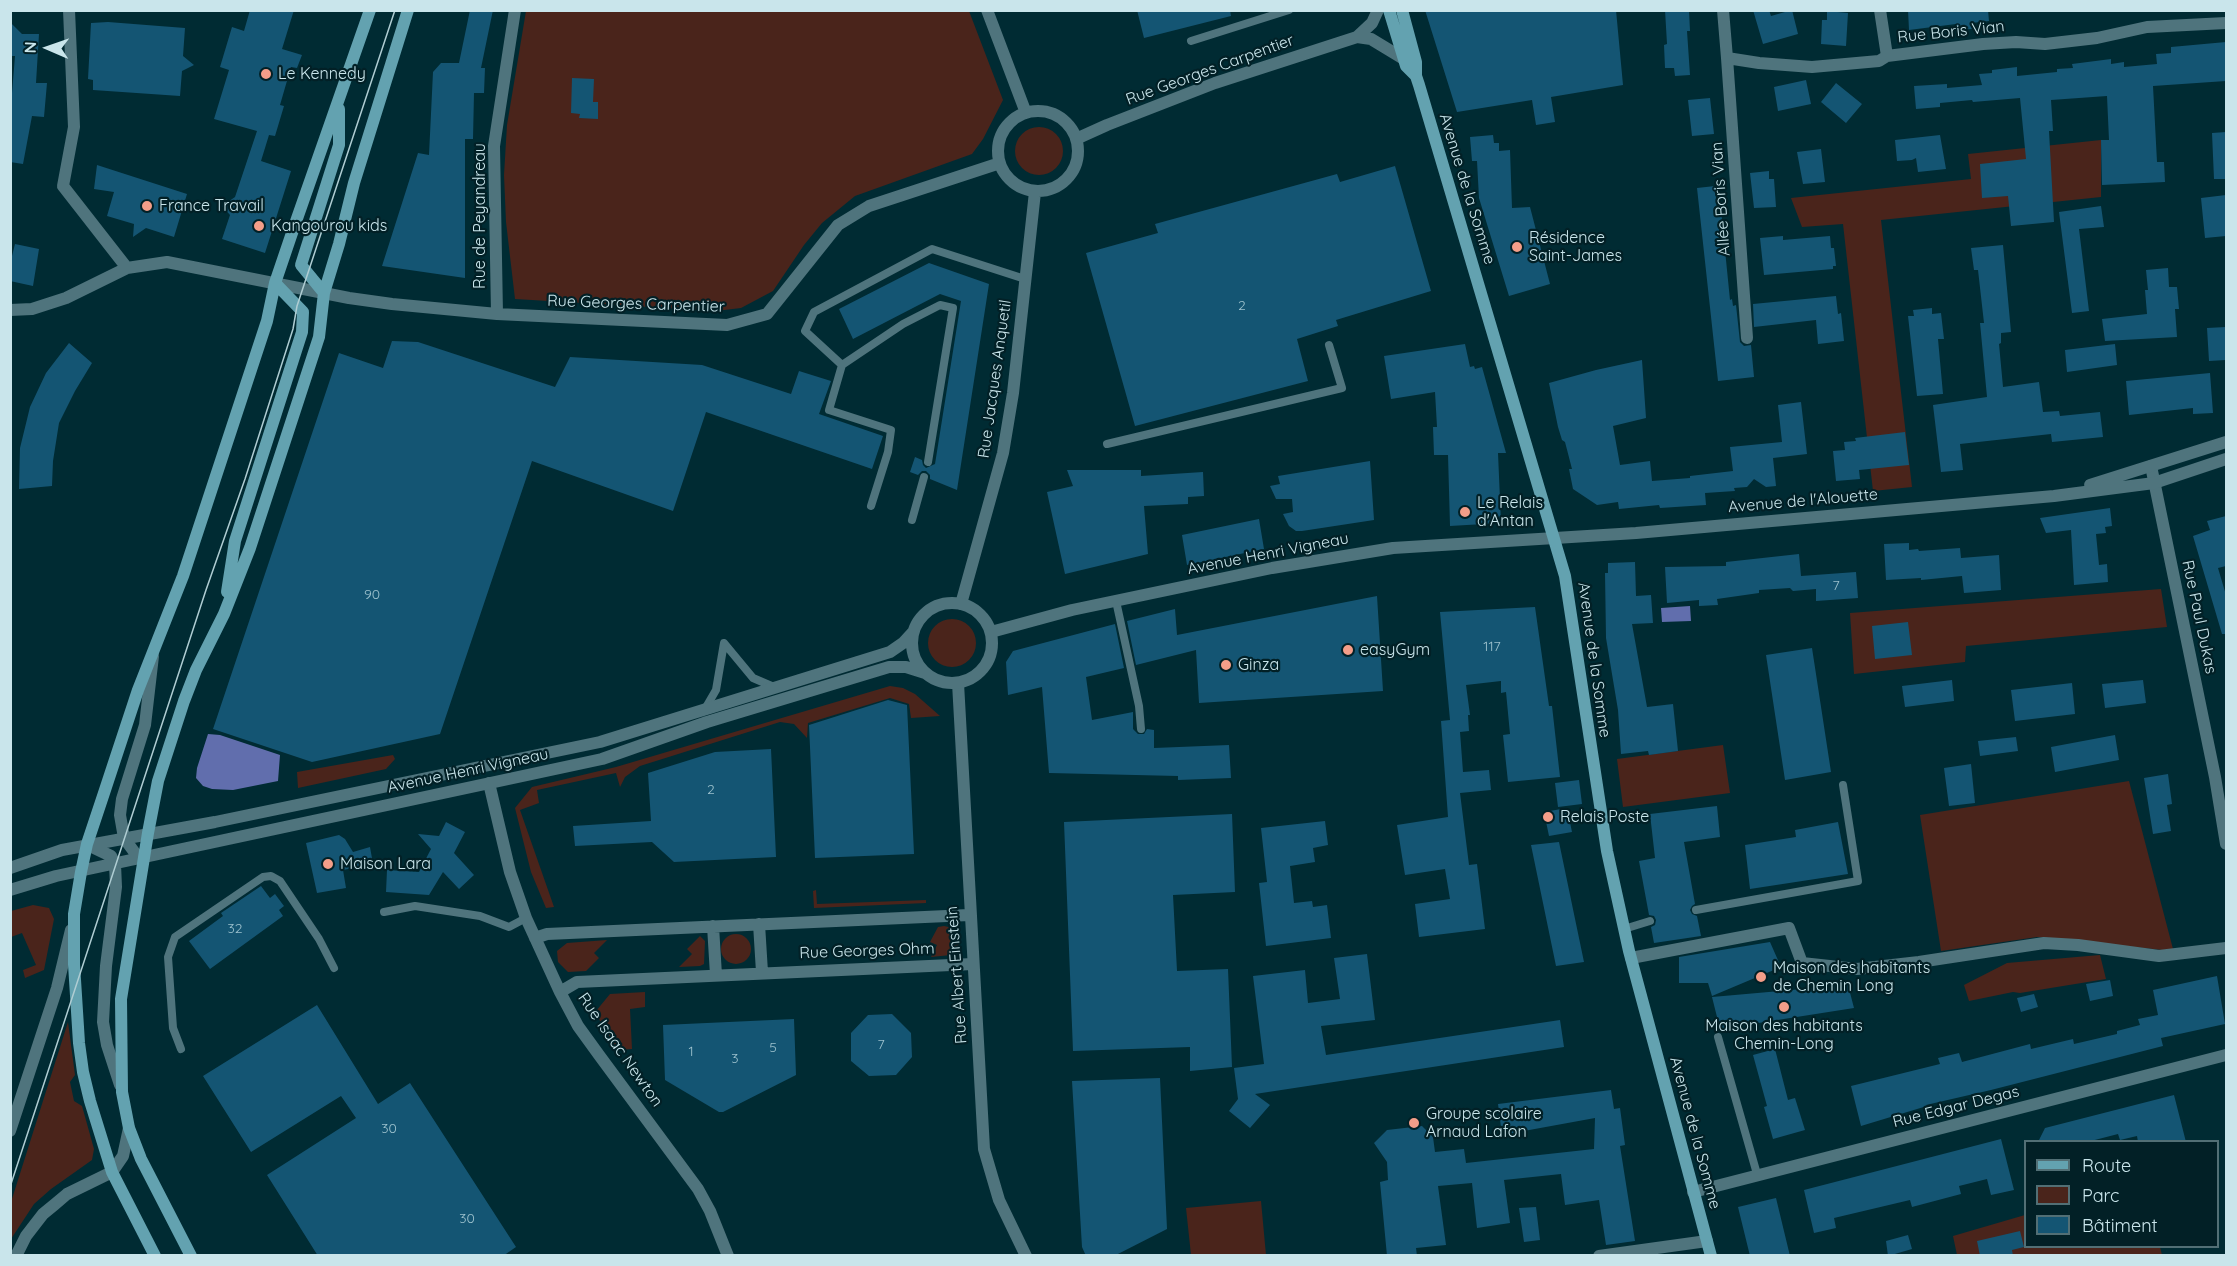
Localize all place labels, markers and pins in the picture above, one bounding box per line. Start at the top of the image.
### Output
place label: Le Kennedy [278,64,366,84]
marker: Le Kennedy [259,67,273,81]
place label: France Travail [159,196,264,216]
marker: France Travail [140,199,154,213]
place label: Kangourou kids [271,216,387,236]
marker: Kangourou kids [252,219,266,233]
place label: Résidence Saint-James [1529,228,1622,266]
marker: Résidence Saint-James [1510,240,1524,254]
place label: Le Relais d'Antan [1477,493,1543,531]
marker: Le Relais d'Antan [1458,505,1472,519]
place label: easyGym [1360,640,1430,660]
marker: easyGym [1341,643,1355,657]
place label: Ginza [1238,655,1279,675]
marker: Ginza [1219,658,1233,672]
place label: Relais Poste [1560,807,1649,827]
marker: Relais Poste [1541,810,1555,824]
place label: Maison Lara [340,854,431,874]
marker: Maison Lara [321,857,335,871]
place label: Maison des habitants de Chemin Long [1773,958,1930,996]
marker: Maison des habitants de Chemin Long [1754,970,1768,984]
marker: Maison des habitants Chemin-Long [1777,1000,1791,1014]
place label: Maison des habitants Chemin-Long [1705,1016,1863,1054]
place label: Groupe scolaire Arnaud Lafon [1426,1104,1542,1142]
marker: Groupe scolaire Arnaud Lafon [1407,1116,1421,1130]

